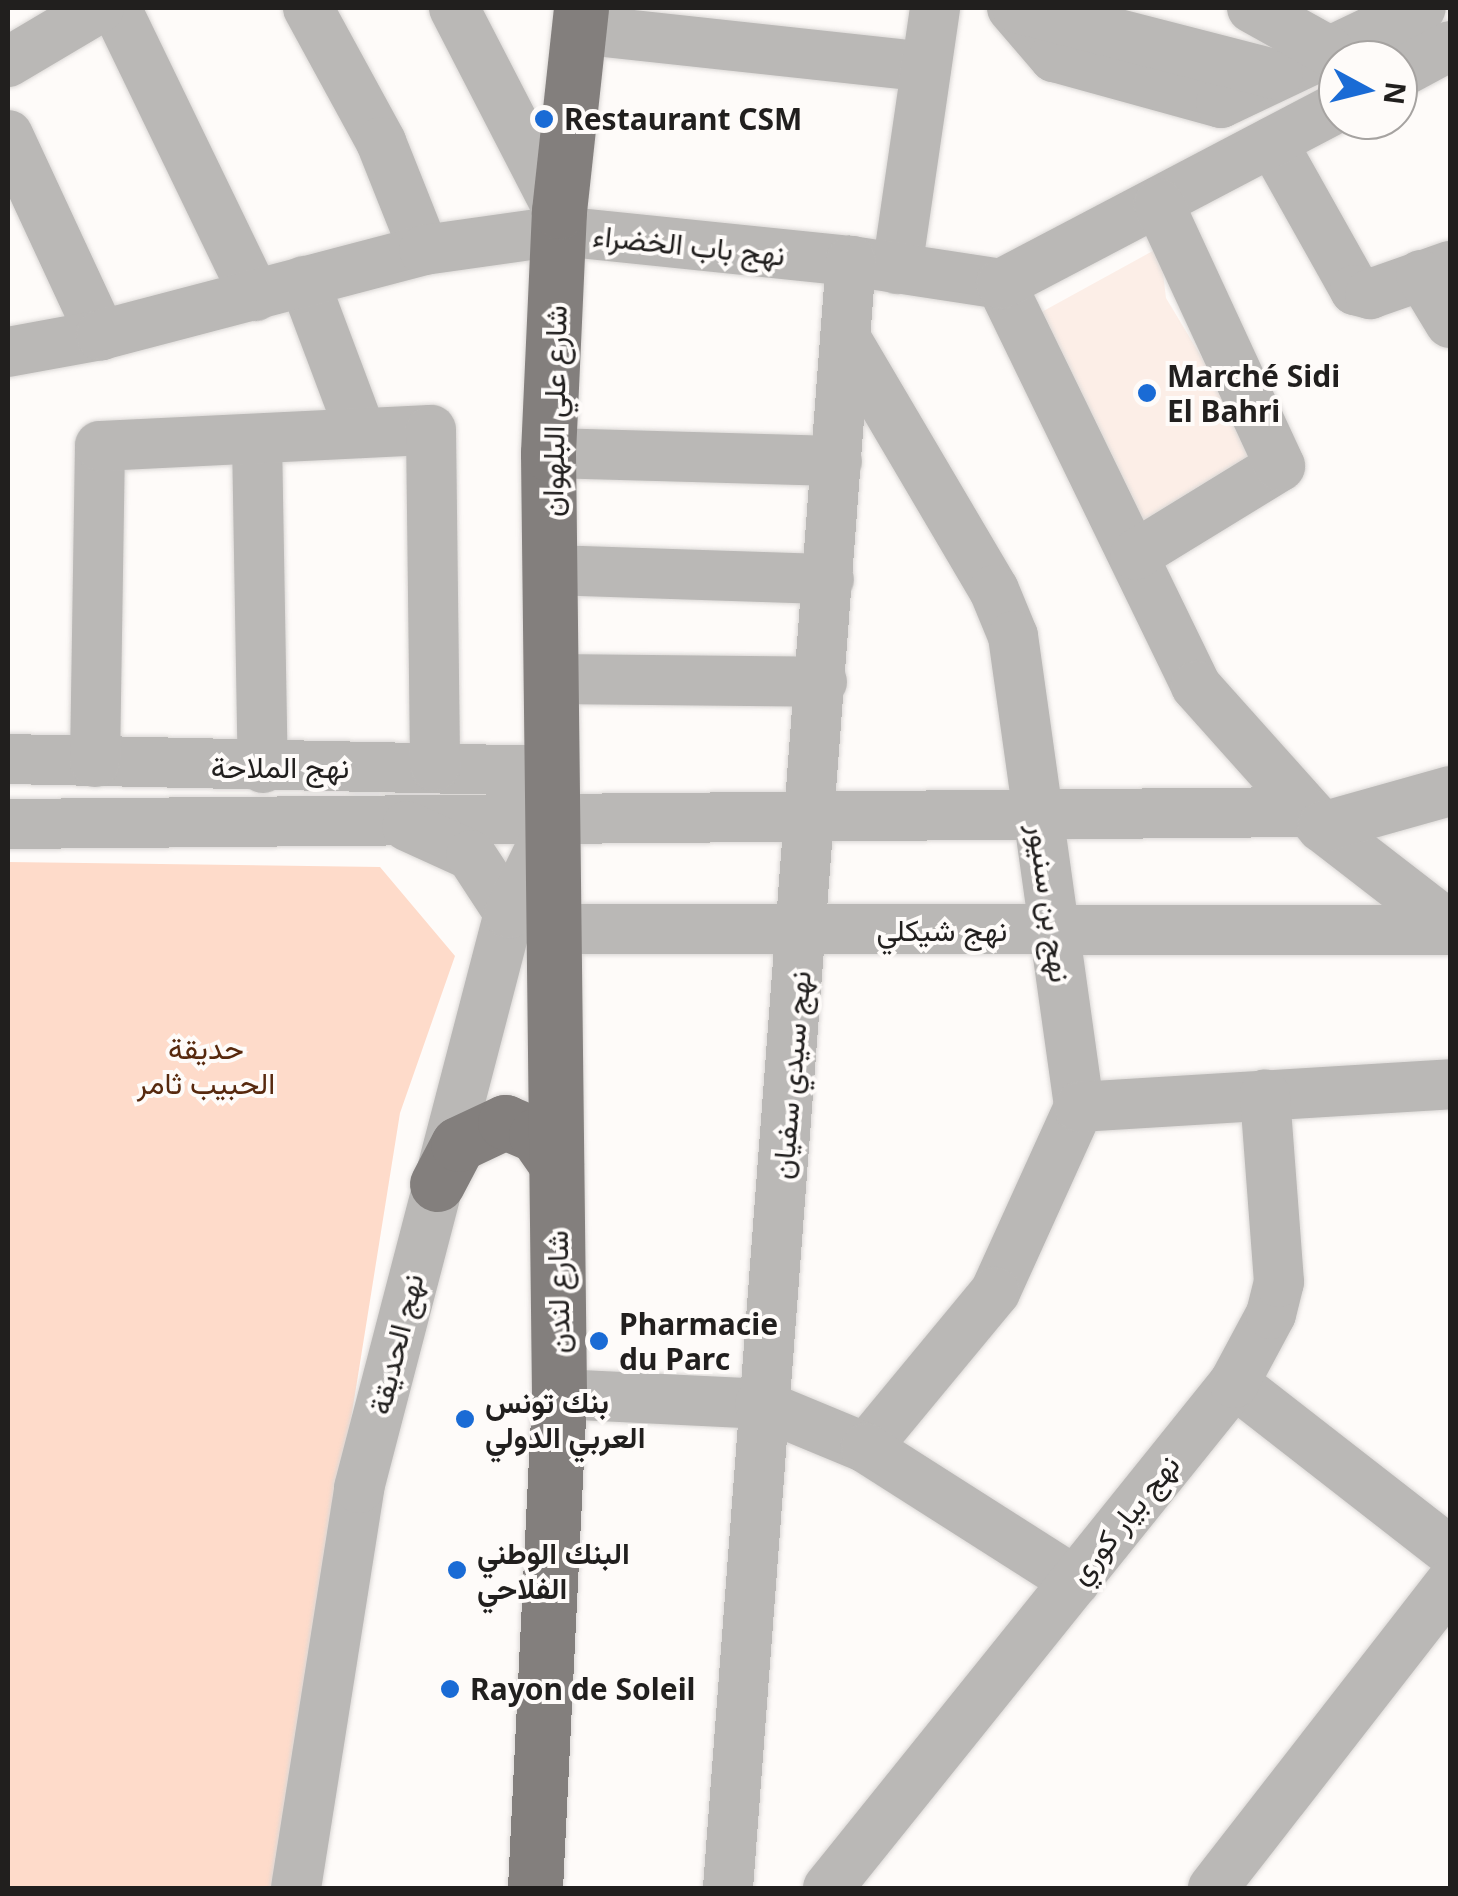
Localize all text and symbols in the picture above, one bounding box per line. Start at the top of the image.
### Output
north arrow [1318,40,1418,140]
text: N [1376,80,1416,107]
place label: Restaurant CSM [564,101,802,137]
marker: Restaurant CSM [533,108,555,130]
street label: نهج باب الخضراء [591,217,787,273]
street label: شارع علي البلهوان [534,305,574,517]
place label: Marché Sidi El Bahri [1167,358,1340,428]
marker: Marché Sidi El Bahri [1136,382,1158,404]
street label: نهج الملاحة [211,749,349,785]
street label: نهج بن سنيور [1021,821,1079,985]
street label: نهج شيكلي [877,912,1007,948]
street label: نهج سيدي سفيان [764,969,818,1181]
park label: حديقة الحبيب ثامر [137,1030,275,1100]
street label: شارع لندن [539,1230,577,1354]
street label: نهج الحديقة [361,1270,431,1418]
place label: Pharmacie du Parc [619,1306,778,1376]
marker: Pharmacie du Parc [588,1330,610,1352]
place label: بنك تونس العربي الدولي [485,1384,645,1454]
marker: بنك تونس العربي الدولي [454,1408,476,1430]
street label: نهج بيار كوري [1061,1447,1187,1591]
place label: البنك الوطني الفلاحي [477,1535,630,1606]
marker: البنك الوطني الفلاحي [446,1559,468,1581]
place label: Rayon de Soleil [470,1671,696,1707]
marker: Rayon de Soleil [439,1678,461,1700]

